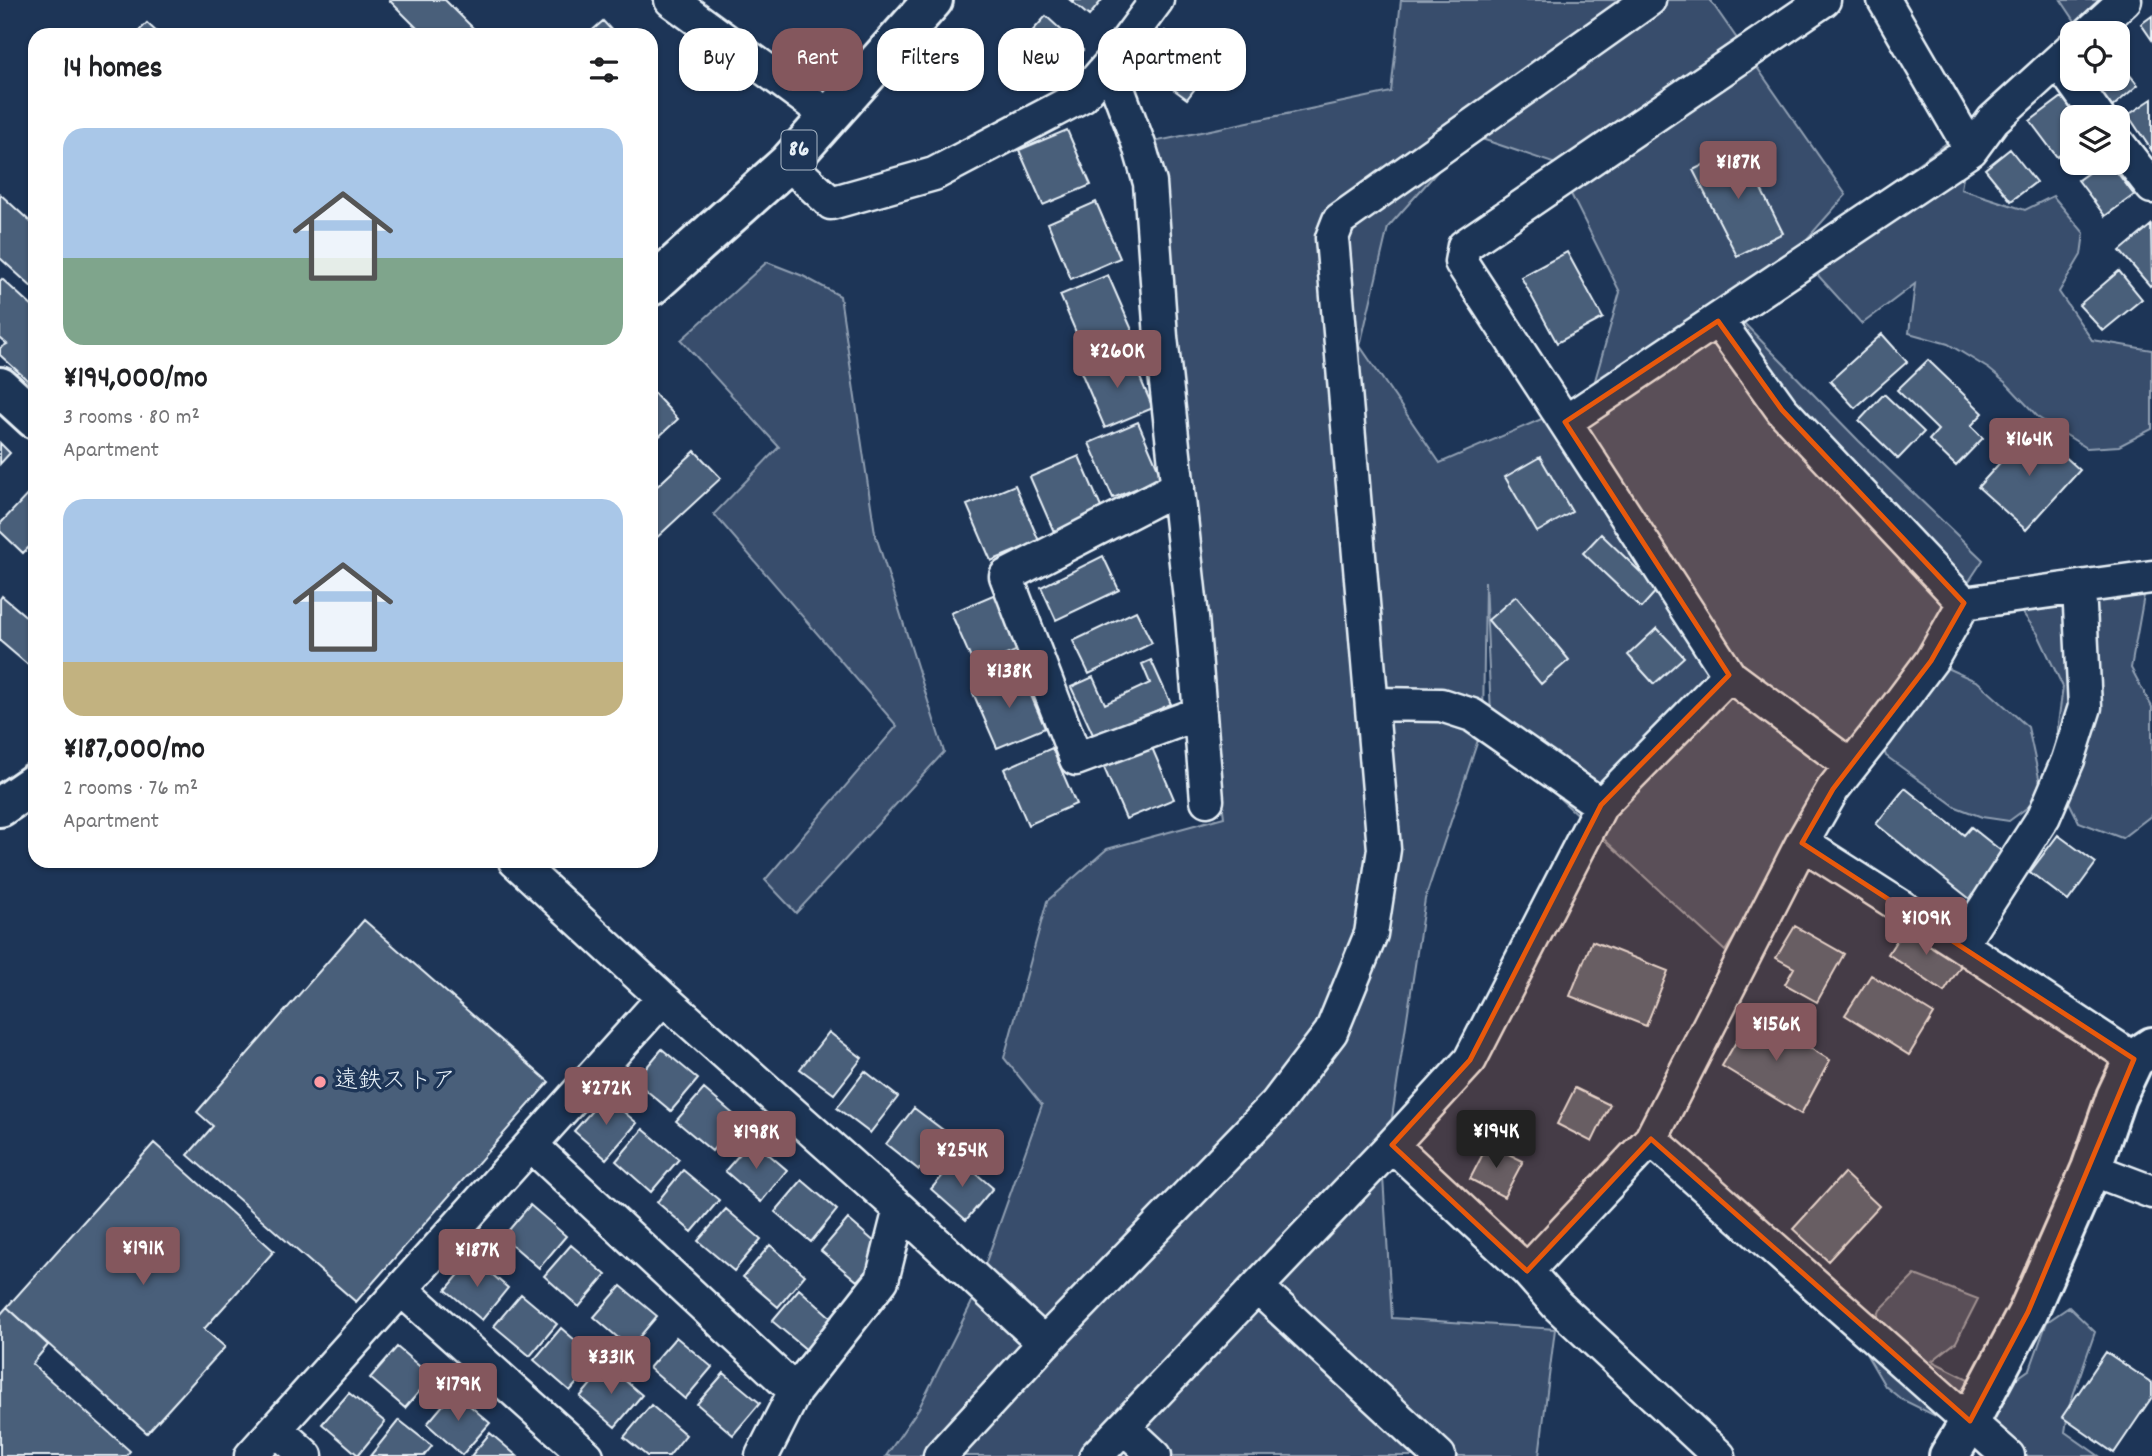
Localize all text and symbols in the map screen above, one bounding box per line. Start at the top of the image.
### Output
map controls [2060,21,2130,175]
button: locate [2060,21,2130,91]
chip: Buy [679,28,758,91]
chip: Rent [772,28,863,91]
chip: Filters [877,28,984,91]
chip: New [998,28,1084,91]
chip: Apartment [1098,28,1246,91]
text: 14 homes [63,49,162,92]
icon: filters [585,51,623,89]
button: layers [2060,105,2130,175]
road number: 86 [782,130,816,169]
pin: ¥187K [1689,142,1787,201]
text: ¥187K [1716,147,1760,180]
icon: home [280,173,406,299]
pin: ¥260K [1068,330,1166,390]
text: ¥260K [1089,336,1145,369]
text: ¥194,000/mo [63,359,208,402]
text: 3 rooms · 80 m² [63,402,200,435]
pin: ¥164K [1980,419,2078,478]
text: ¥164K [2005,424,2053,457]
text: Apartment [63,435,159,468]
icon: home [280,544,406,670]
pin: ¥138K [960,650,1058,710]
text: ¥138K [986,656,1032,689]
text: ¥187,000/mo [63,730,205,773]
text: 2 rooms · 76 m² [63,773,198,806]
text: Apartment [63,806,159,839]
pin: ¥109K [1877,898,1975,957]
text: ¥109K [1901,903,1951,936]
pin: ¥156K [1727,1004,1825,1063]
text: ¥156K [1752,1009,1800,1042]
place label: 遠鉄ストア [334,1065,456,1099]
pin: ¥272K [557,1068,655,1127]
text: ¥272K [581,1073,631,1106]
marker: 遠鉄ストア [312,1074,328,1090]
pin: ¥194K [1447,1110,1545,1170]
pin: ¥198K [707,1112,805,1171]
text: ¥194K [1473,1116,1519,1149]
text: ¥198K [733,1117,779,1150]
pin: ¥254K [913,1130,1011,1189]
text: ¥254K [936,1135,988,1168]
pin: ¥191K [94,1228,192,1287]
pin: ¥187K [428,1230,526,1289]
text: ¥191K [122,1233,164,1266]
text: ¥187K [455,1235,499,1268]
pin: ¥331K [562,1336,660,1396]
text: ¥331K [587,1342,635,1375]
pin: ¥179K [409,1364,507,1423]
text: ¥179K [435,1369,481,1402]

